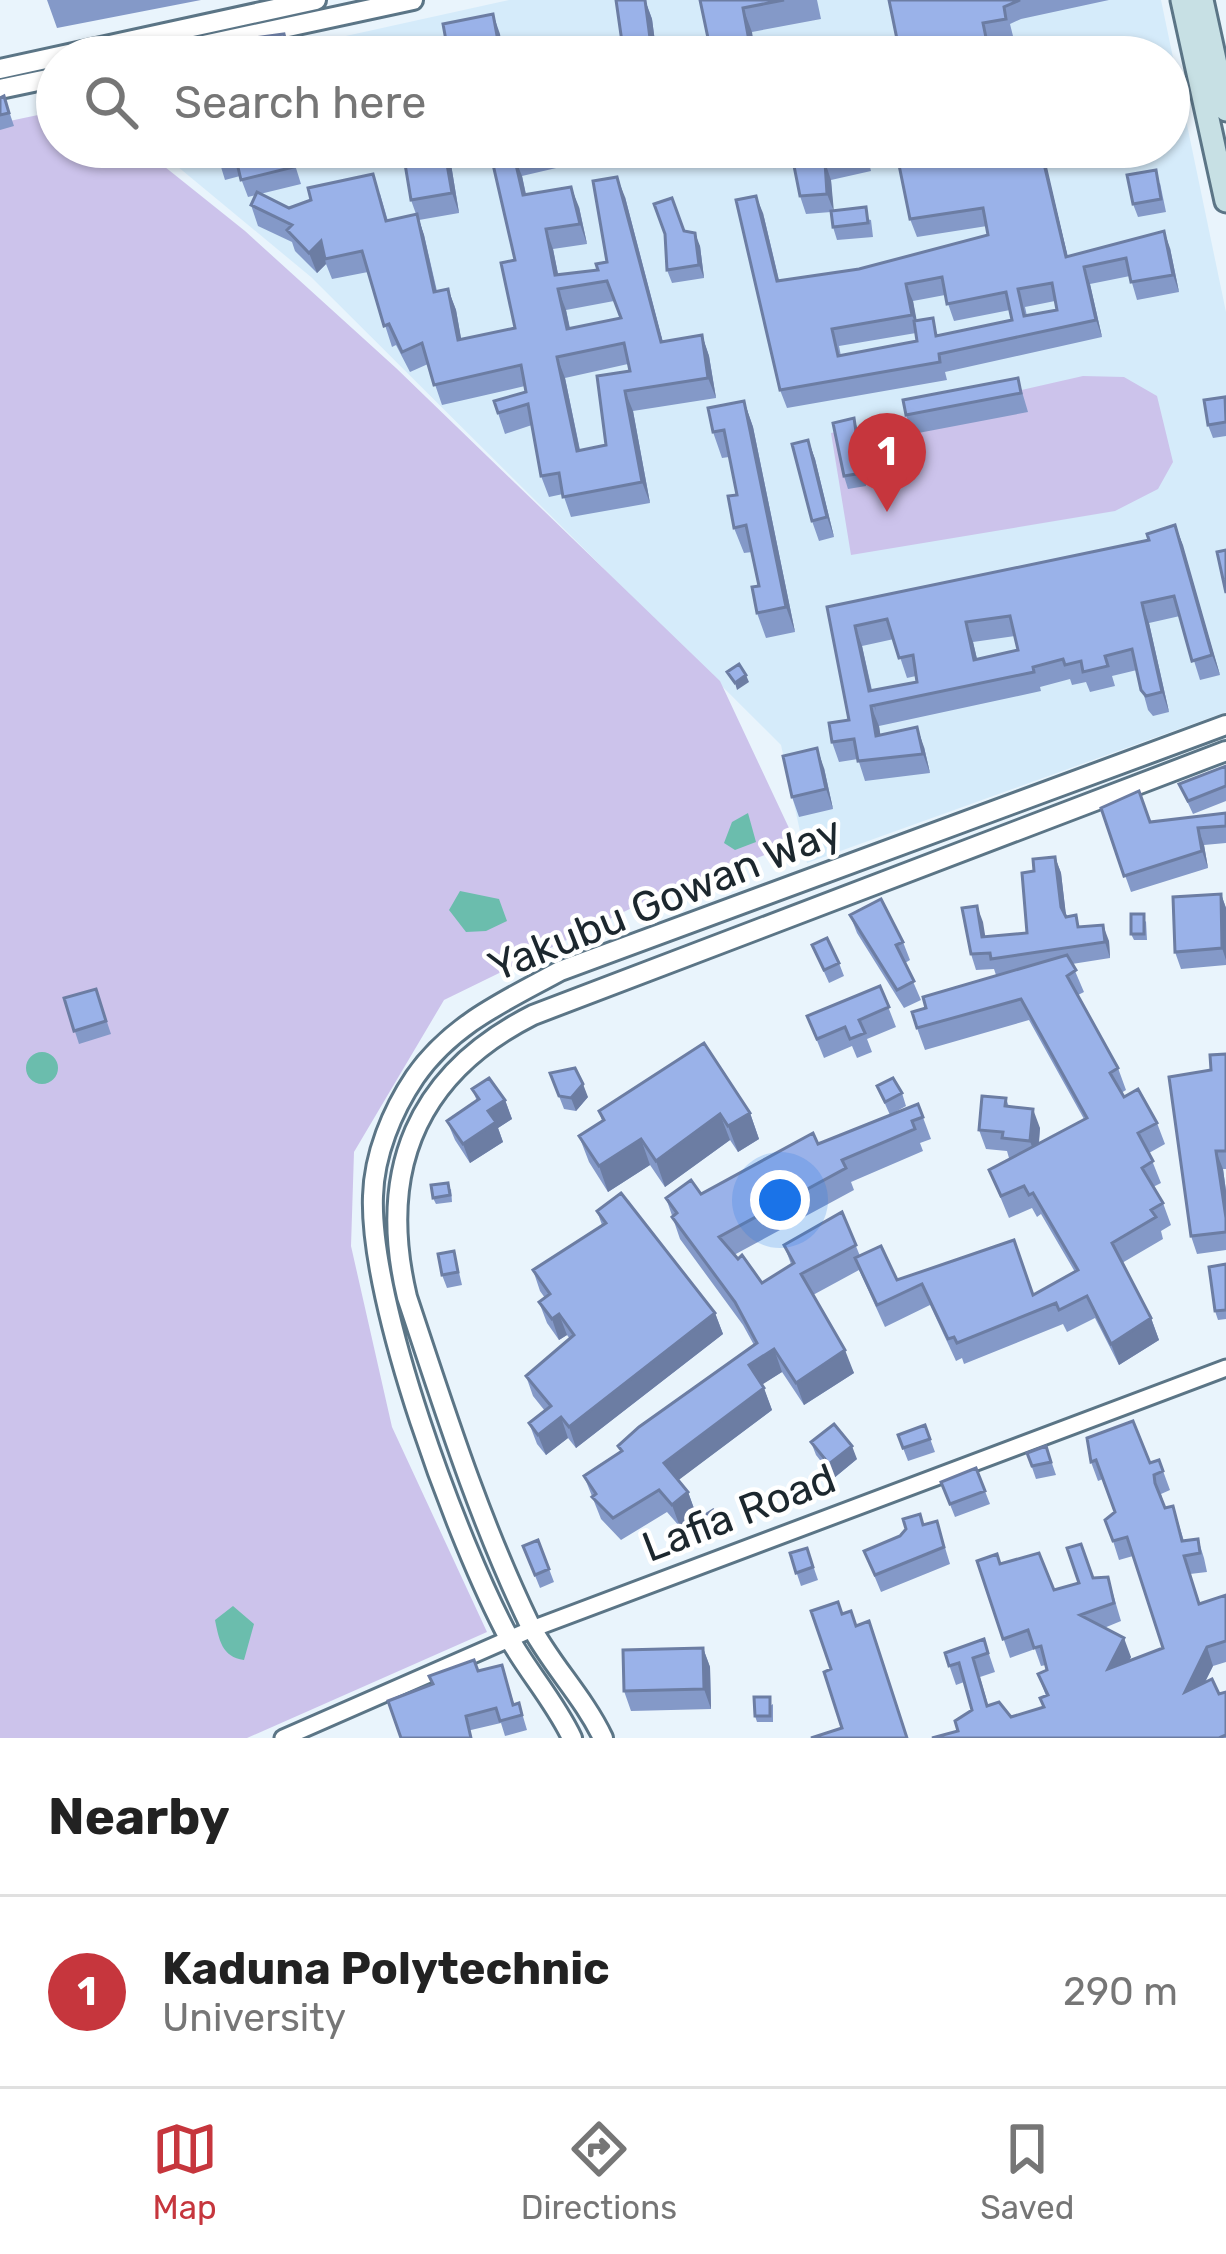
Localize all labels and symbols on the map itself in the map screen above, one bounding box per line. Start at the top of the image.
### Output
pin: 1 [848,413,926,512]
street label: Yakubu Gowan Way [481,805,849,993]
your location [750,1170,810,1230]
street label: Lafia Road [635,1453,843,1573]

